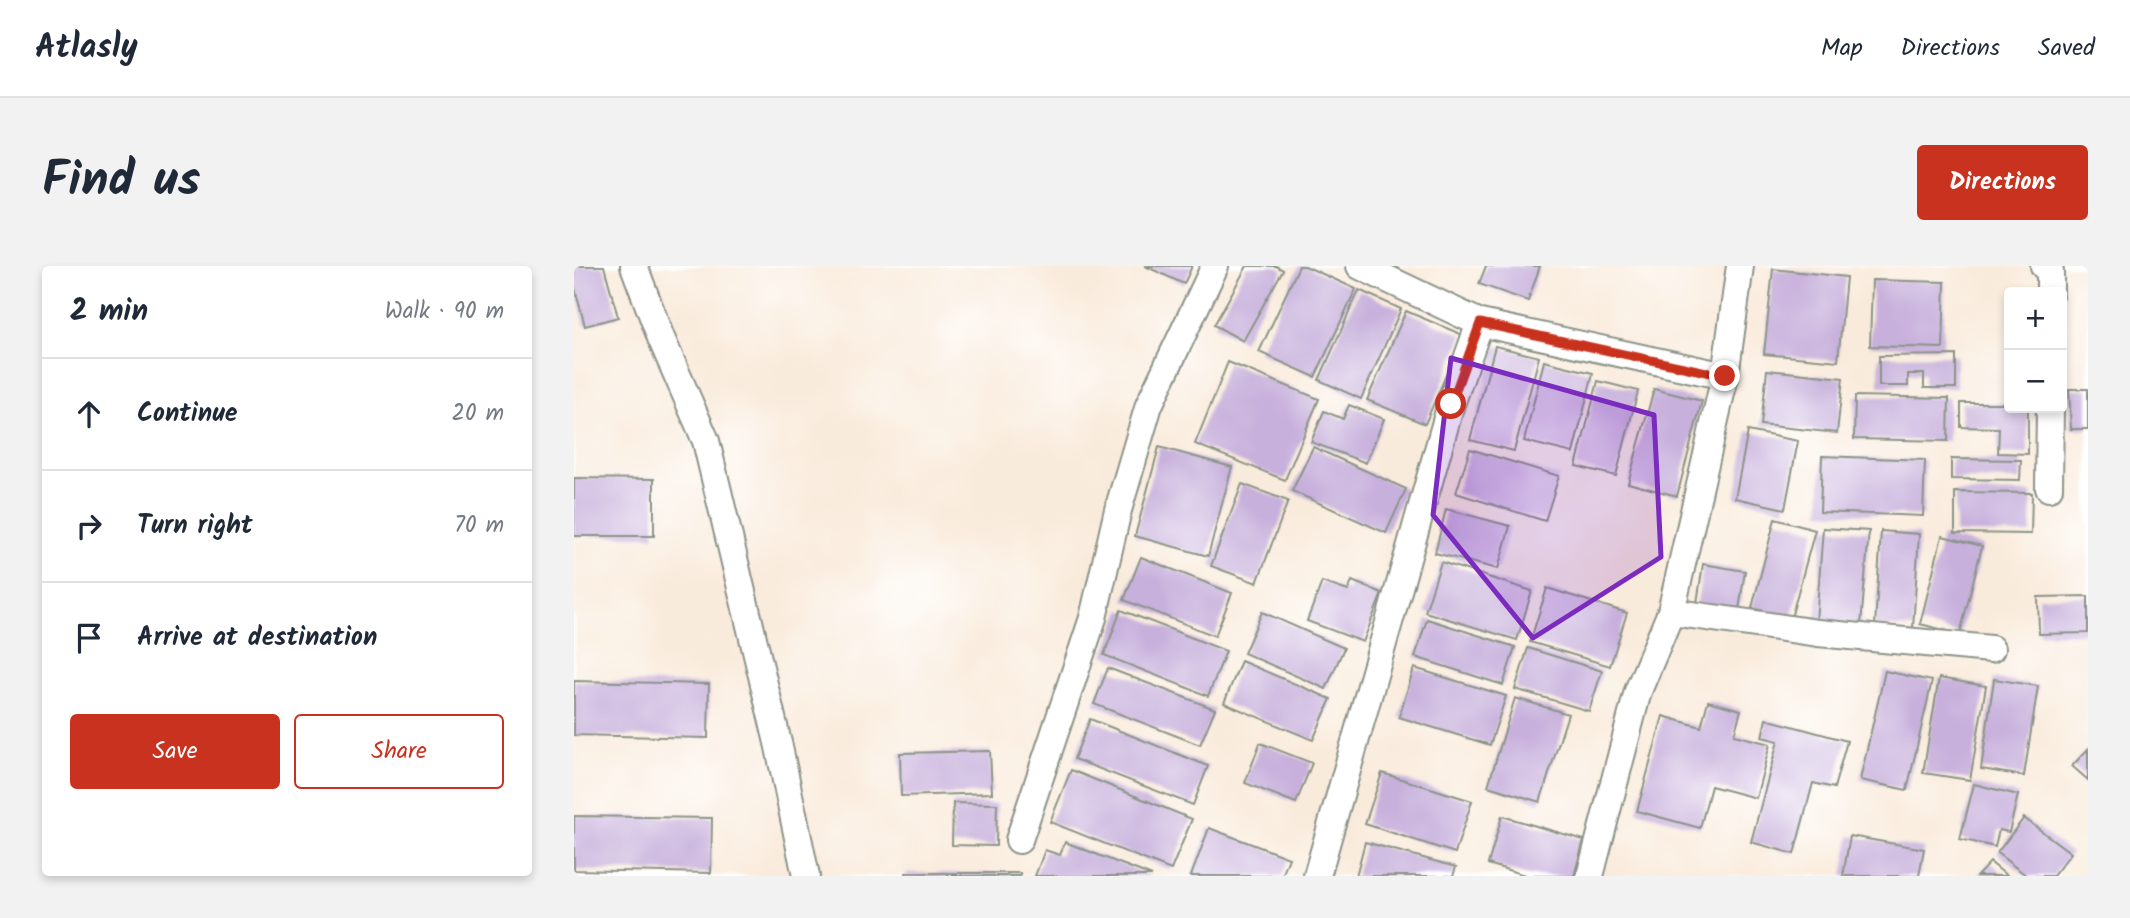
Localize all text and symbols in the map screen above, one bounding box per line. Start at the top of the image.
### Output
text: Atlasly [35,22,138,75]
text: Map [1821,29,1863,68]
text: Directions [1901,29,2000,68]
text: Saved [2038,29,2095,68]
text: Find us [42,143,200,221]
button: Directions [1917,145,2088,220]
map controls [2004,287,2067,413]
button: + [2004,287,2067,350]
text: 2 min [70,288,148,336]
text: Walk · 90 m [385,294,504,330]
button: − [2004,350,2067,413]
route end [1709,360,1740,391]
route start [1435,388,1466,419]
text: Continue [137,393,238,435]
icon: ahead [70,395,108,433]
text: 20 m [452,396,504,432]
text: Turn right [137,505,253,547]
icon: right [70,507,108,545]
text: 70 m [454,508,504,544]
text: Arrive at destination [137,617,377,659]
icon: arrive [70,619,108,657]
button: Save [70,714,280,789]
button: Share [294,714,504,789]

